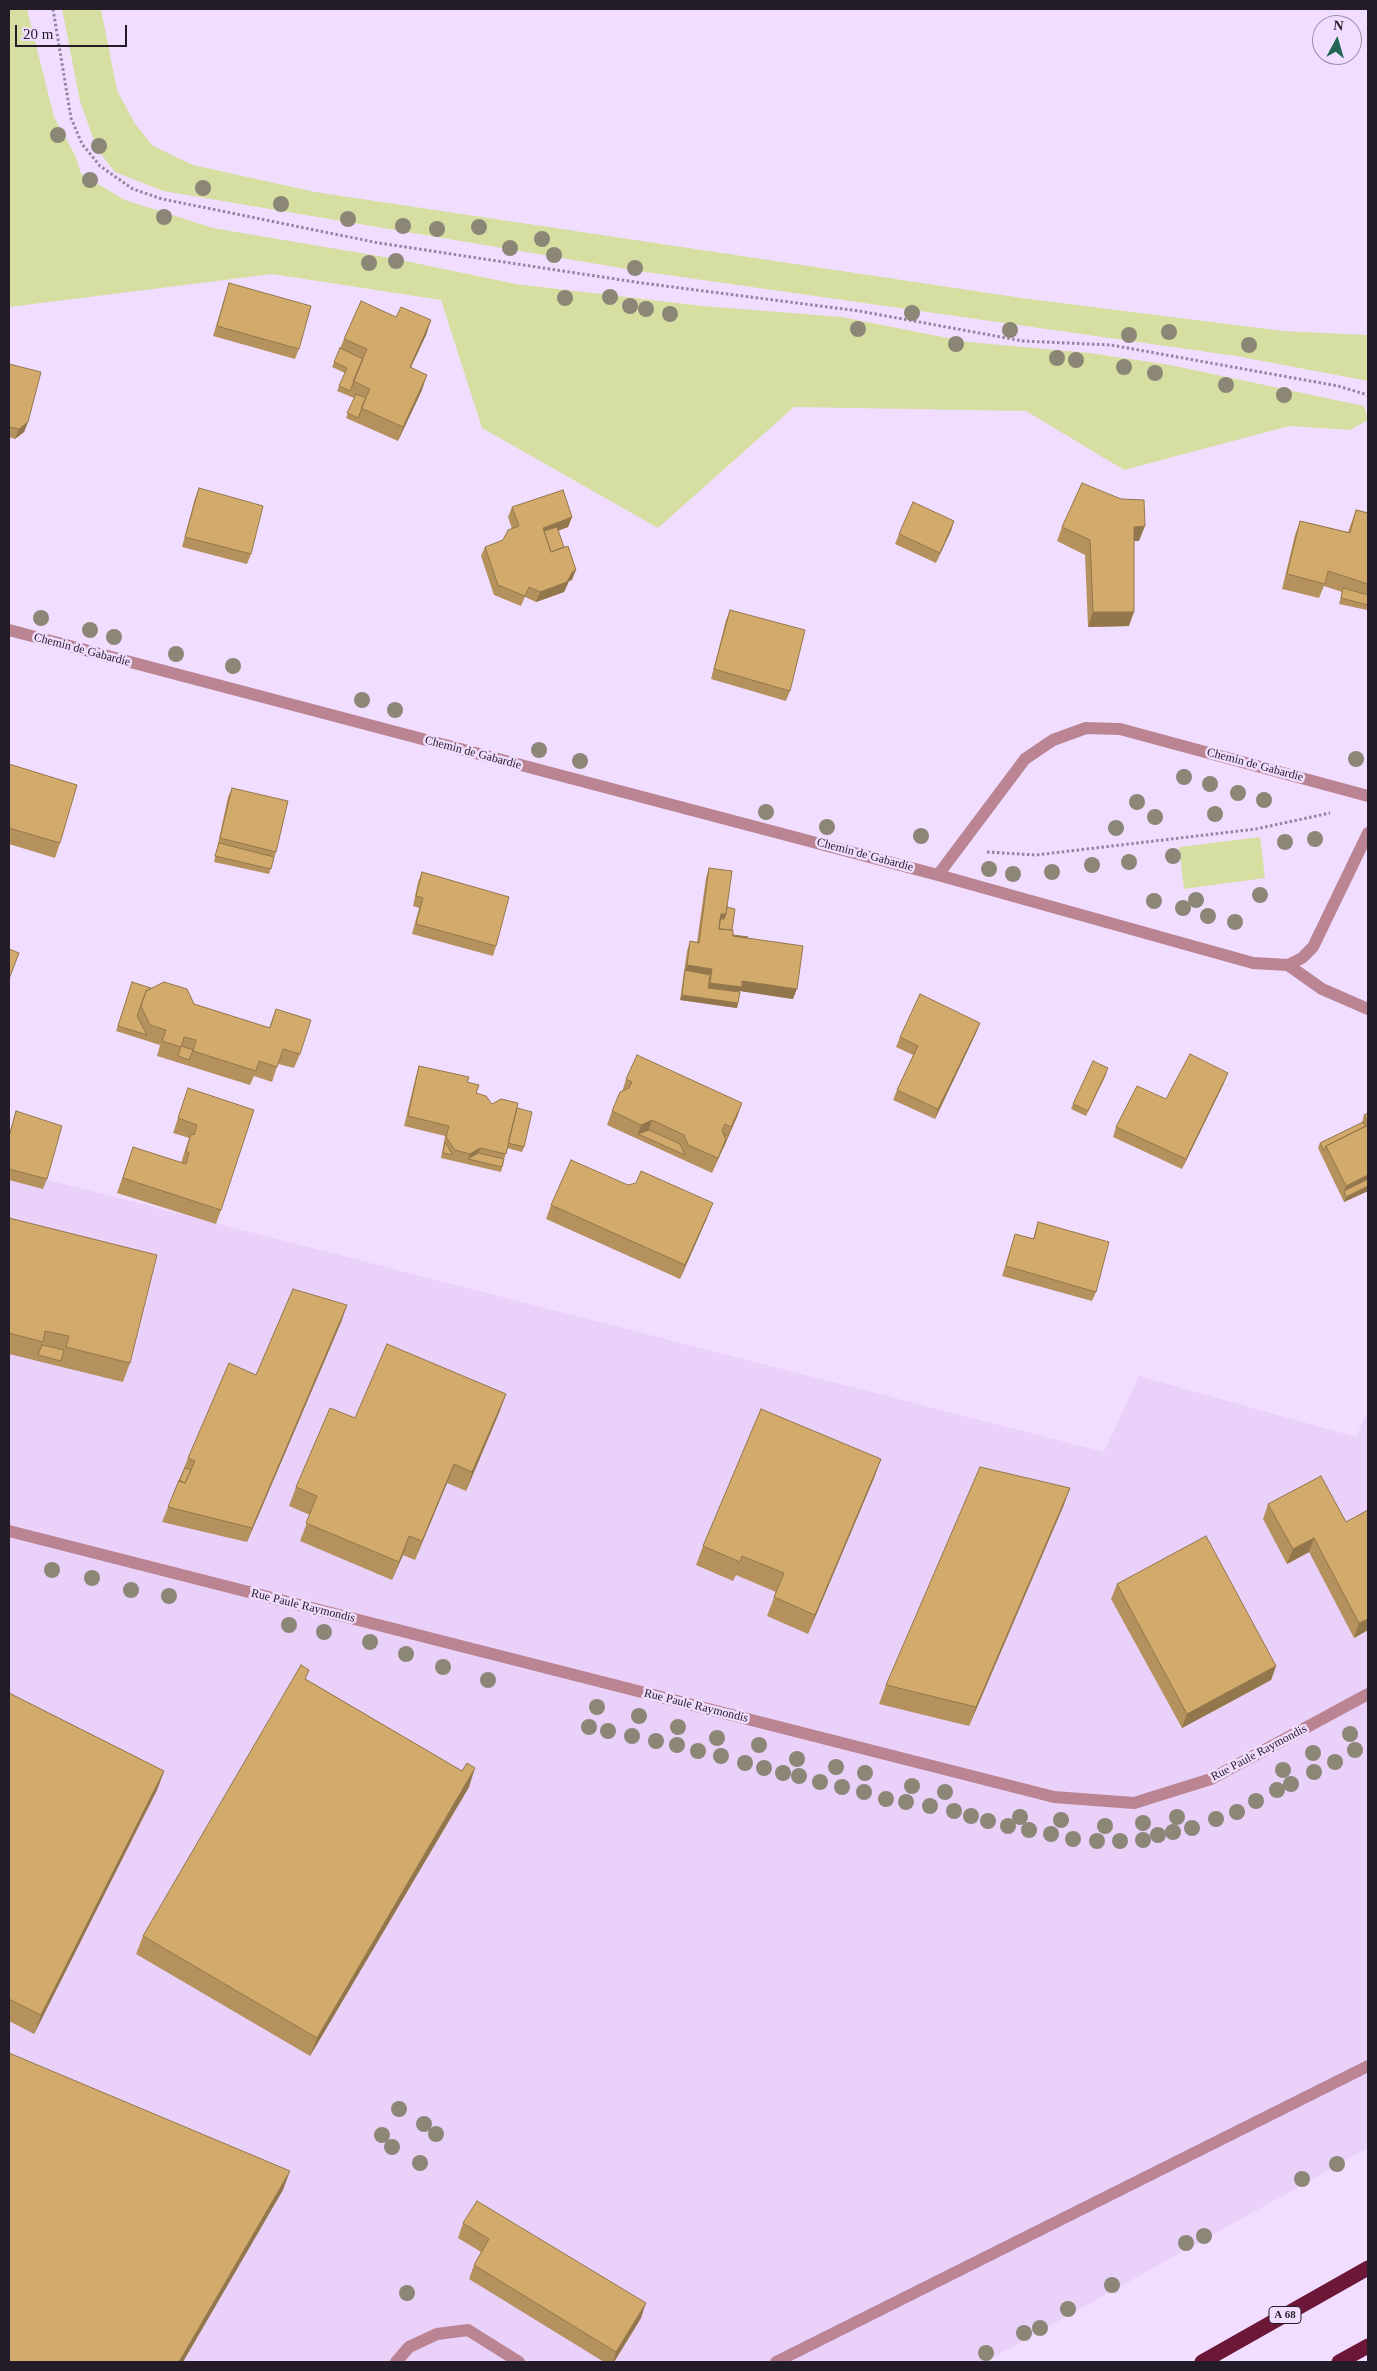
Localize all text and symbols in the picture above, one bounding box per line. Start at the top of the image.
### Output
scale bar [18,15,130,47]
north arrow [1312,15,1362,65]
text: N [1333,18,1344,34]
text: 20 m [23,26,53,42]
street label: Chemin de Gabardie [32,630,132,670]
street label: Chemin de Gabardie [423,733,523,773]
street label: Chemin de Gabardie [1205,745,1305,785]
street label: Chemin de Gabardie [815,835,915,875]
street label: Rue Paule Raymondis [250,1586,356,1626]
street label: Rue Paule Raymondis [643,1686,749,1726]
street label: Rue Paule Raymondis [1209,1722,1309,1784]
road number: A 68 [1269,2306,1301,2324]

